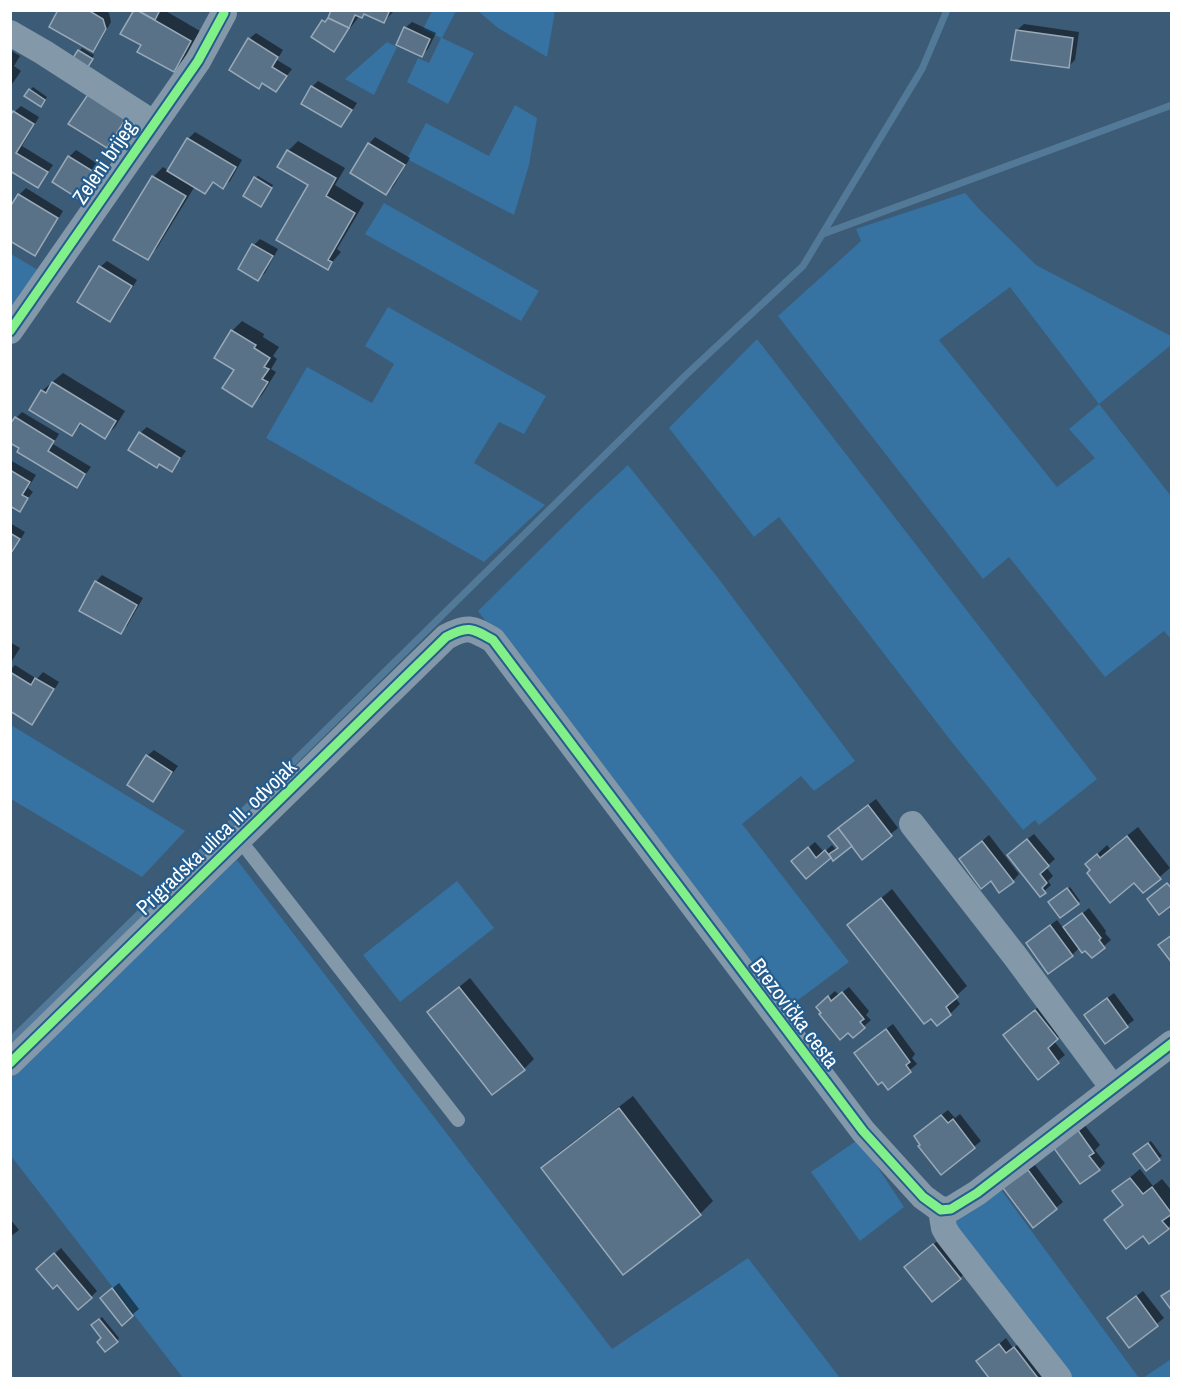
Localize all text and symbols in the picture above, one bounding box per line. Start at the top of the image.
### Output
street label: Zeleni brijeg [65,114,143,210]
street label: Prigradska ulica III. odvojak [129,752,303,921]
street label: Brezovička cesta [744,952,846,1074]

